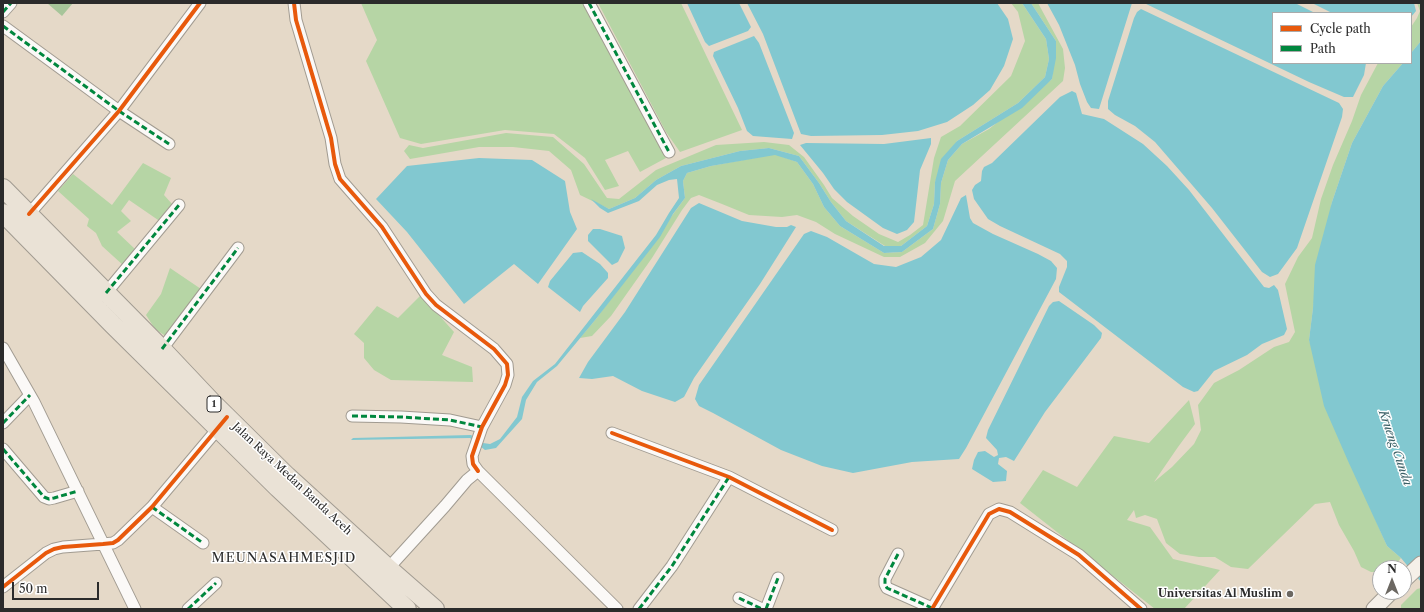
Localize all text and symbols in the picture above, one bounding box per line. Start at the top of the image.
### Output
legend [1272,12,1412,64]
text: Cycle path [1310,21,1371,36]
text: Path [1310,41,1336,56]
road number: 1 [207,396,221,412]
water label: Krueng Cunda [1375,408,1415,488]
street label: Jalan Raya Medan Banda Aceh [230,420,354,538]
district label: MEUNASAHMESJID [212,550,356,566]
north arrow [1372,560,1412,600]
text: N [1387,562,1397,576]
scale bar [14,574,101,600]
text: 50 m [19,581,48,596]
place label: Universitas Al Muslim [1158,587,1282,601]
marker: Universitas Al Muslim [1285,589,1295,599]

